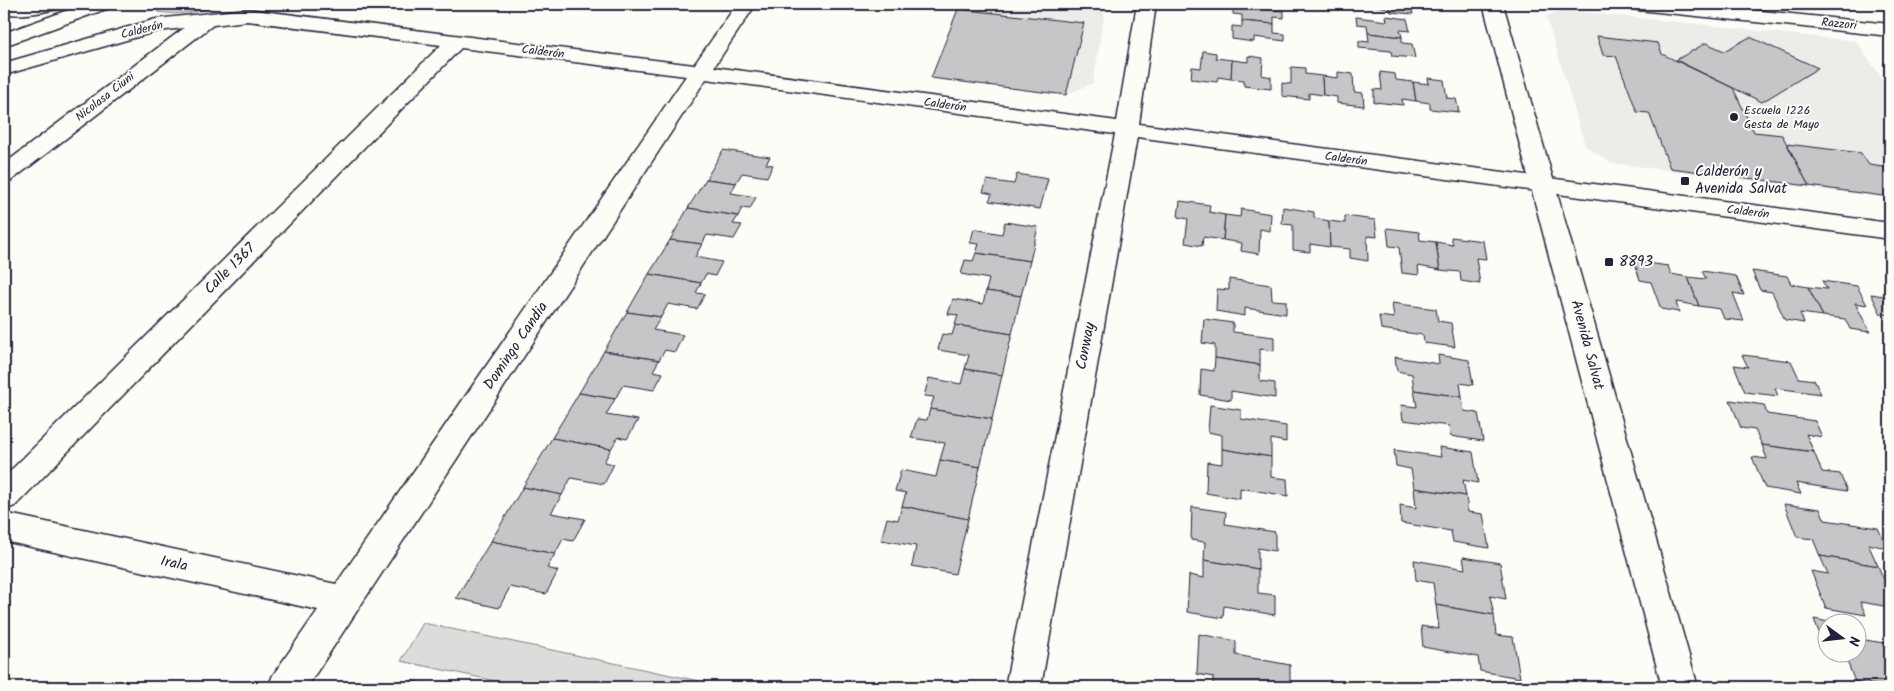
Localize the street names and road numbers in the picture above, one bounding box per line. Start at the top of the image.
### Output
street label: Razzori [1820,13,1859,35]
street label: Calderón [119,16,165,44]
street label: Calderón [521,40,565,64]
street label: Nicolasa Ciuni [71,67,140,126]
street label: Calderón [922,93,968,117]
street label: Calderón [1323,147,1369,171]
street label: Calderón [1726,200,1770,224]
street label: Calle 1367 [199,237,262,300]
street label: Domingo Candia [478,297,554,395]
street label: Avenida Salvat [1563,297,1611,393]
street label: Conway [1070,319,1103,372]
street label: Irala [158,549,190,579]

